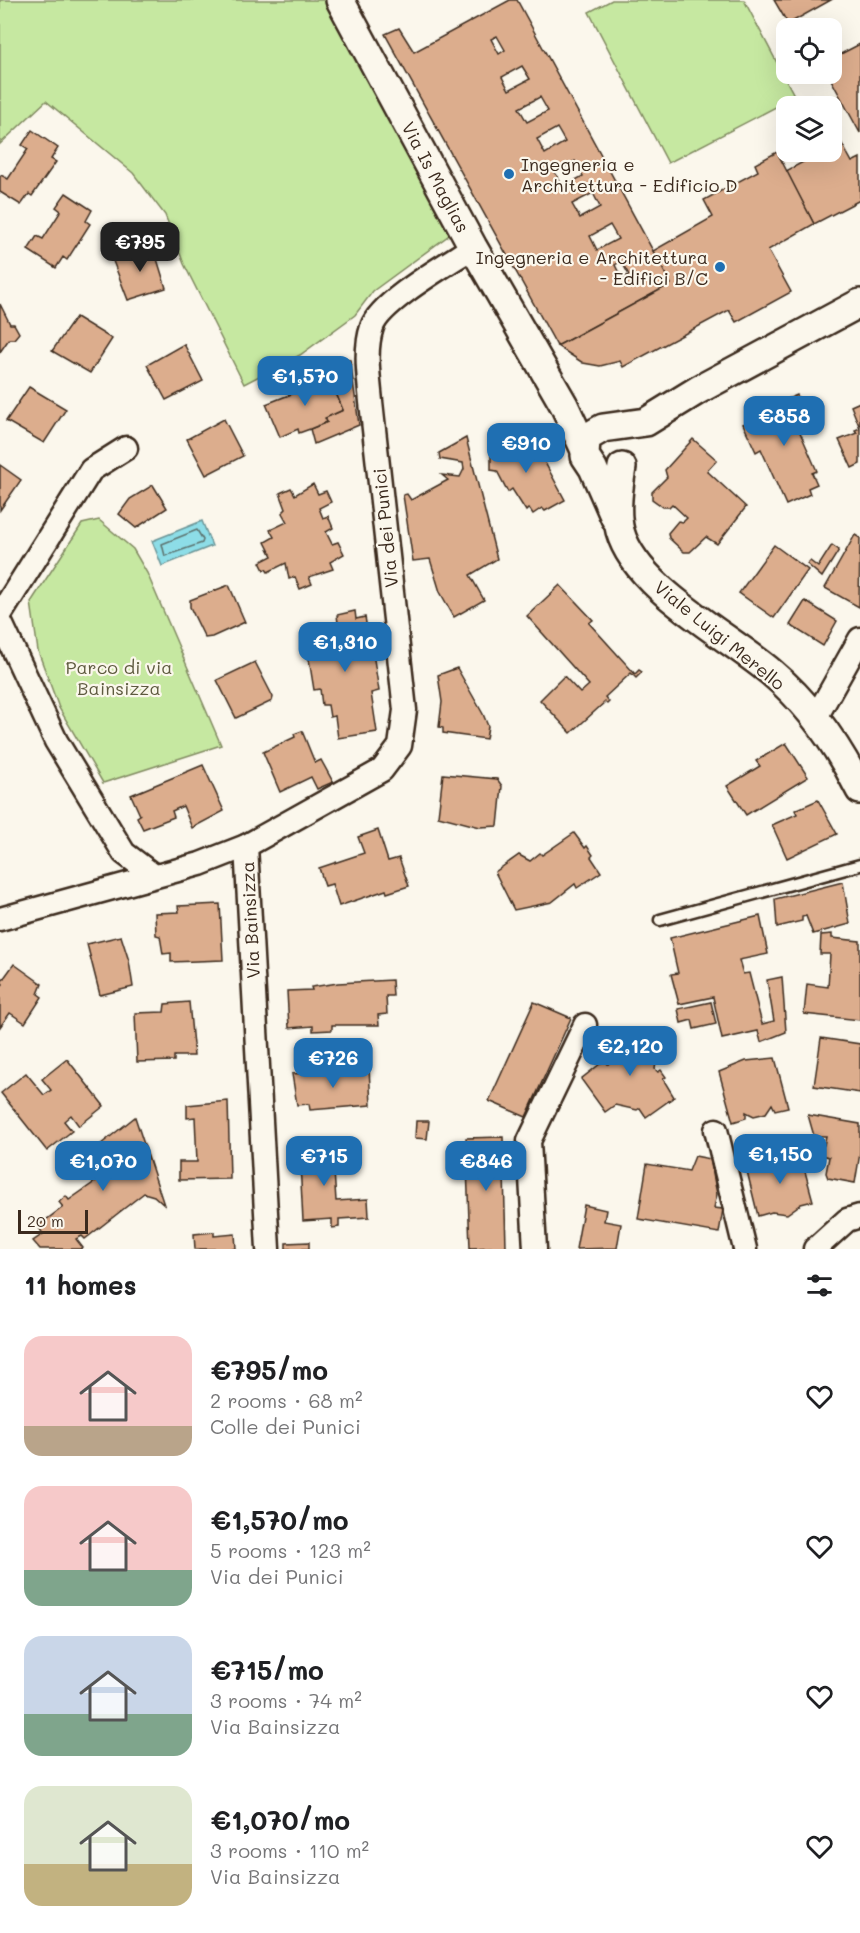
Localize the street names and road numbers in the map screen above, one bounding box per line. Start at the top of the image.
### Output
street label: Via Is Maglias [397,117,475,237]
street label: Via dei Punici [367,467,403,589]
street label: Viale Luigi Merello [650,575,791,695]
street label: Via Bainsizza [235,861,265,979]

